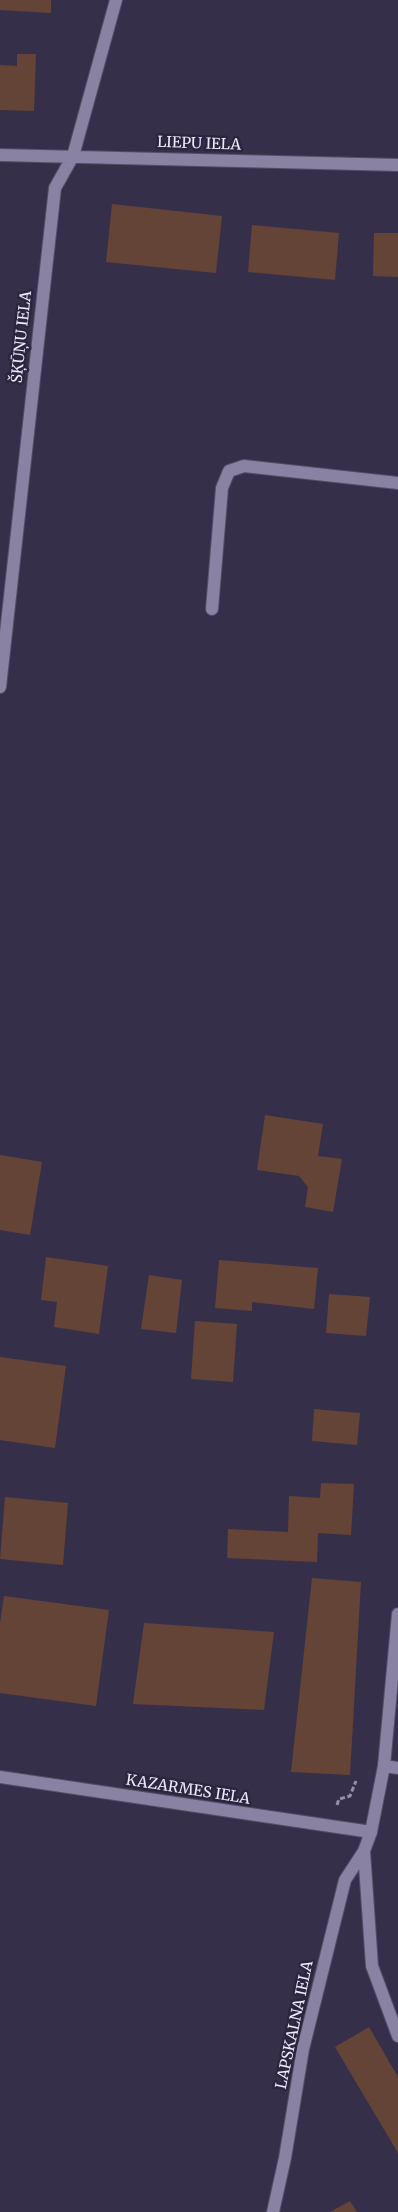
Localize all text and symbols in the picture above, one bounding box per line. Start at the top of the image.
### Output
street label: LIEPU IELA [157,134,241,154]
street label: ŠĶŪŅU IELA [8,290,36,384]
street label: KAZARMES IELA [125,1771,251,1809]
street label: LAPSKALNA IELA [273,1959,317,2091]

